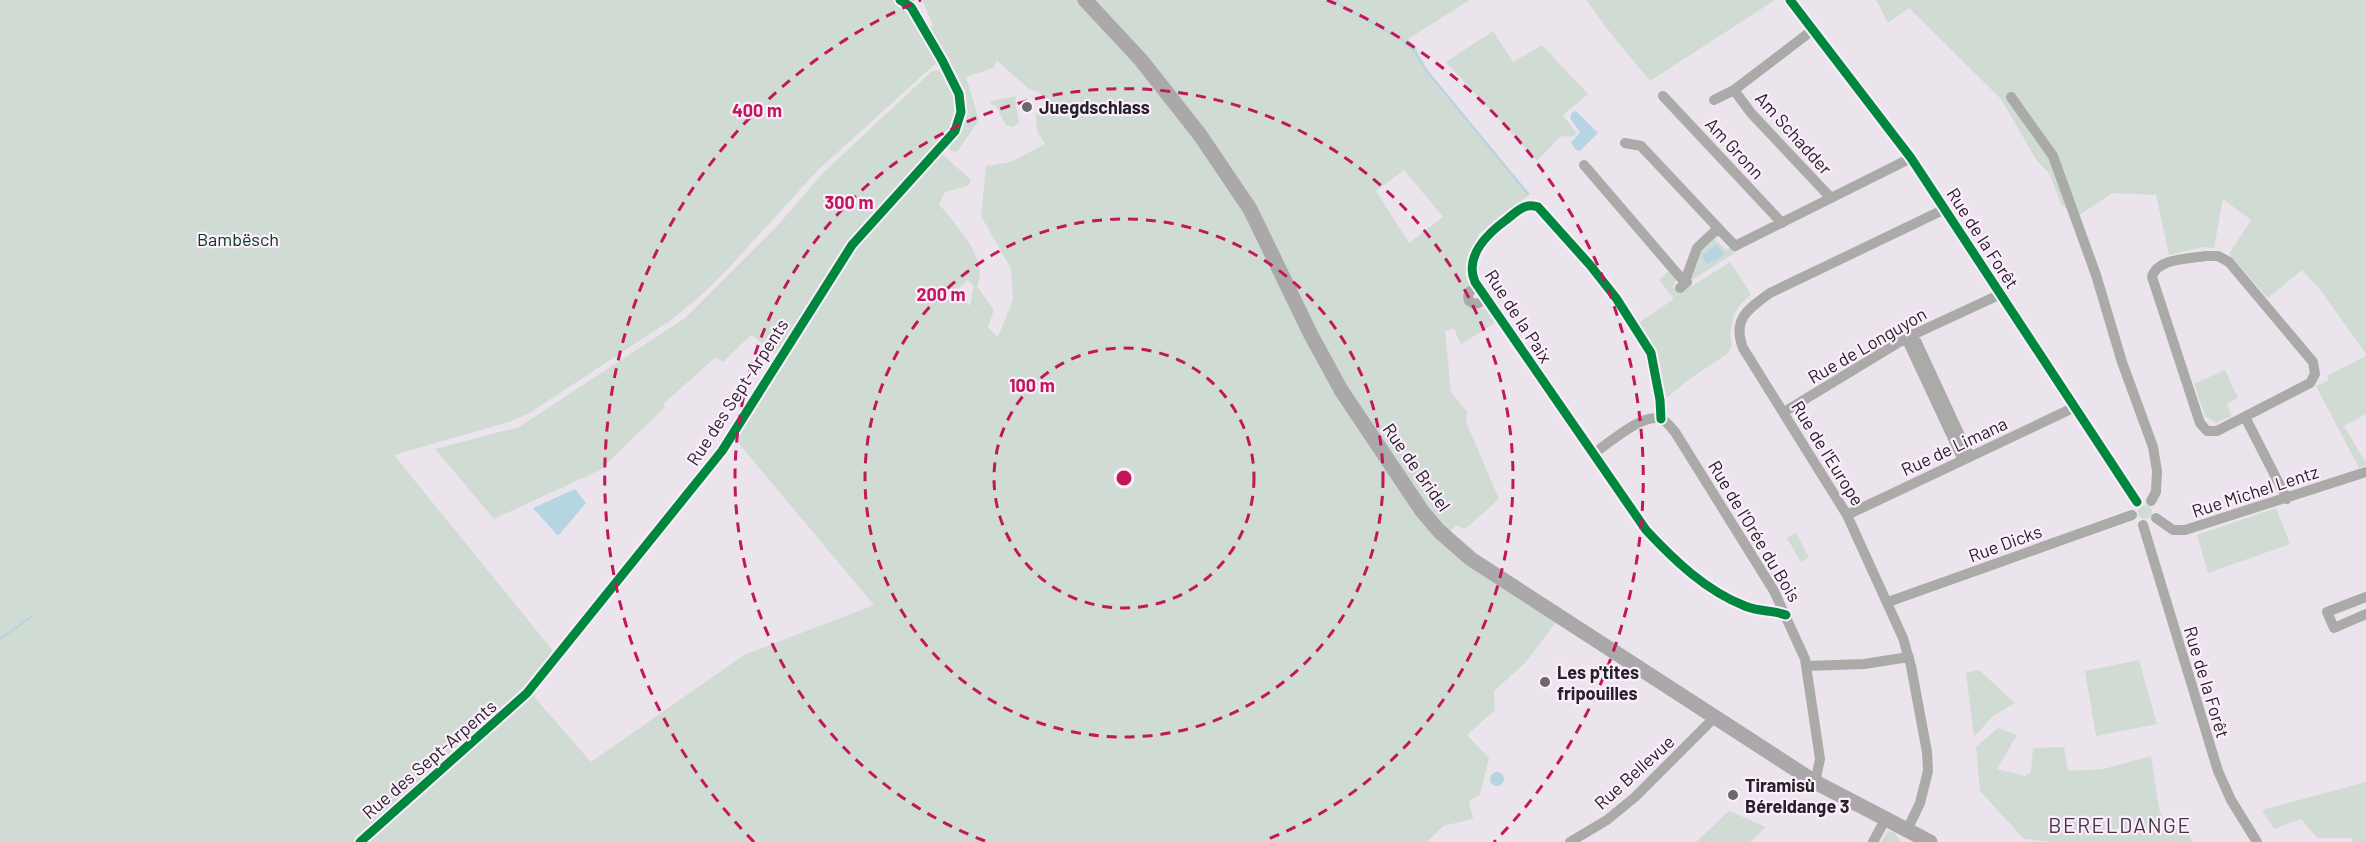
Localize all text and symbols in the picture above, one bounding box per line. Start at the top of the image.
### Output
street label: Am Schadder [1751,87,1837,179]
place label: Juegdschlass [1039,96,1150,118]
text: 400 m [732,99,782,121]
marker: Juegdschlass [1020,100,1034,114]
street label: Am Gronn [1701,113,1769,183]
street label: Rue de la Forêt [1942,184,2024,292]
text: 300 m [825,191,873,213]
park label: Bambësch [197,228,279,250]
street label: Rue de la Paix [1481,265,1558,367]
text: 200 m [916,283,966,305]
street label: Rue de Longuyon [1804,302,1930,388]
street label: Rue des Sept-Arpents [681,314,793,470]
text: 100 m [1009,374,1055,396]
street label: Rue de l'Europe [1787,396,1869,510]
street label: Rue de Limana [1897,412,2011,480]
street label: Rue de Bridel [1378,419,1456,515]
street label: Rue de l'Orée du Bois [1704,456,1806,606]
street label: Rue Michel Lentz [2189,460,2321,522]
centre of rings [1114,468,1134,488]
street label: Rue Dicks [1965,520,2045,566]
street label: Rue de la Forêt [2180,623,2234,741]
place label: Les p'tites fripouilles [1557,661,1639,704]
marker: Les p'tites fripouilles [1538,675,1552,689]
street label: Rue des Sept-Arpents [357,695,501,823]
street label: Rue Bellevue [1589,730,1679,814]
place label: Tiramisù Béreldange 3 [1745,774,1850,817]
marker: Tiramisù Béreldange 3 [1726,788,1740,802]
district label: BERELDANGE [2048,812,2192,837]

